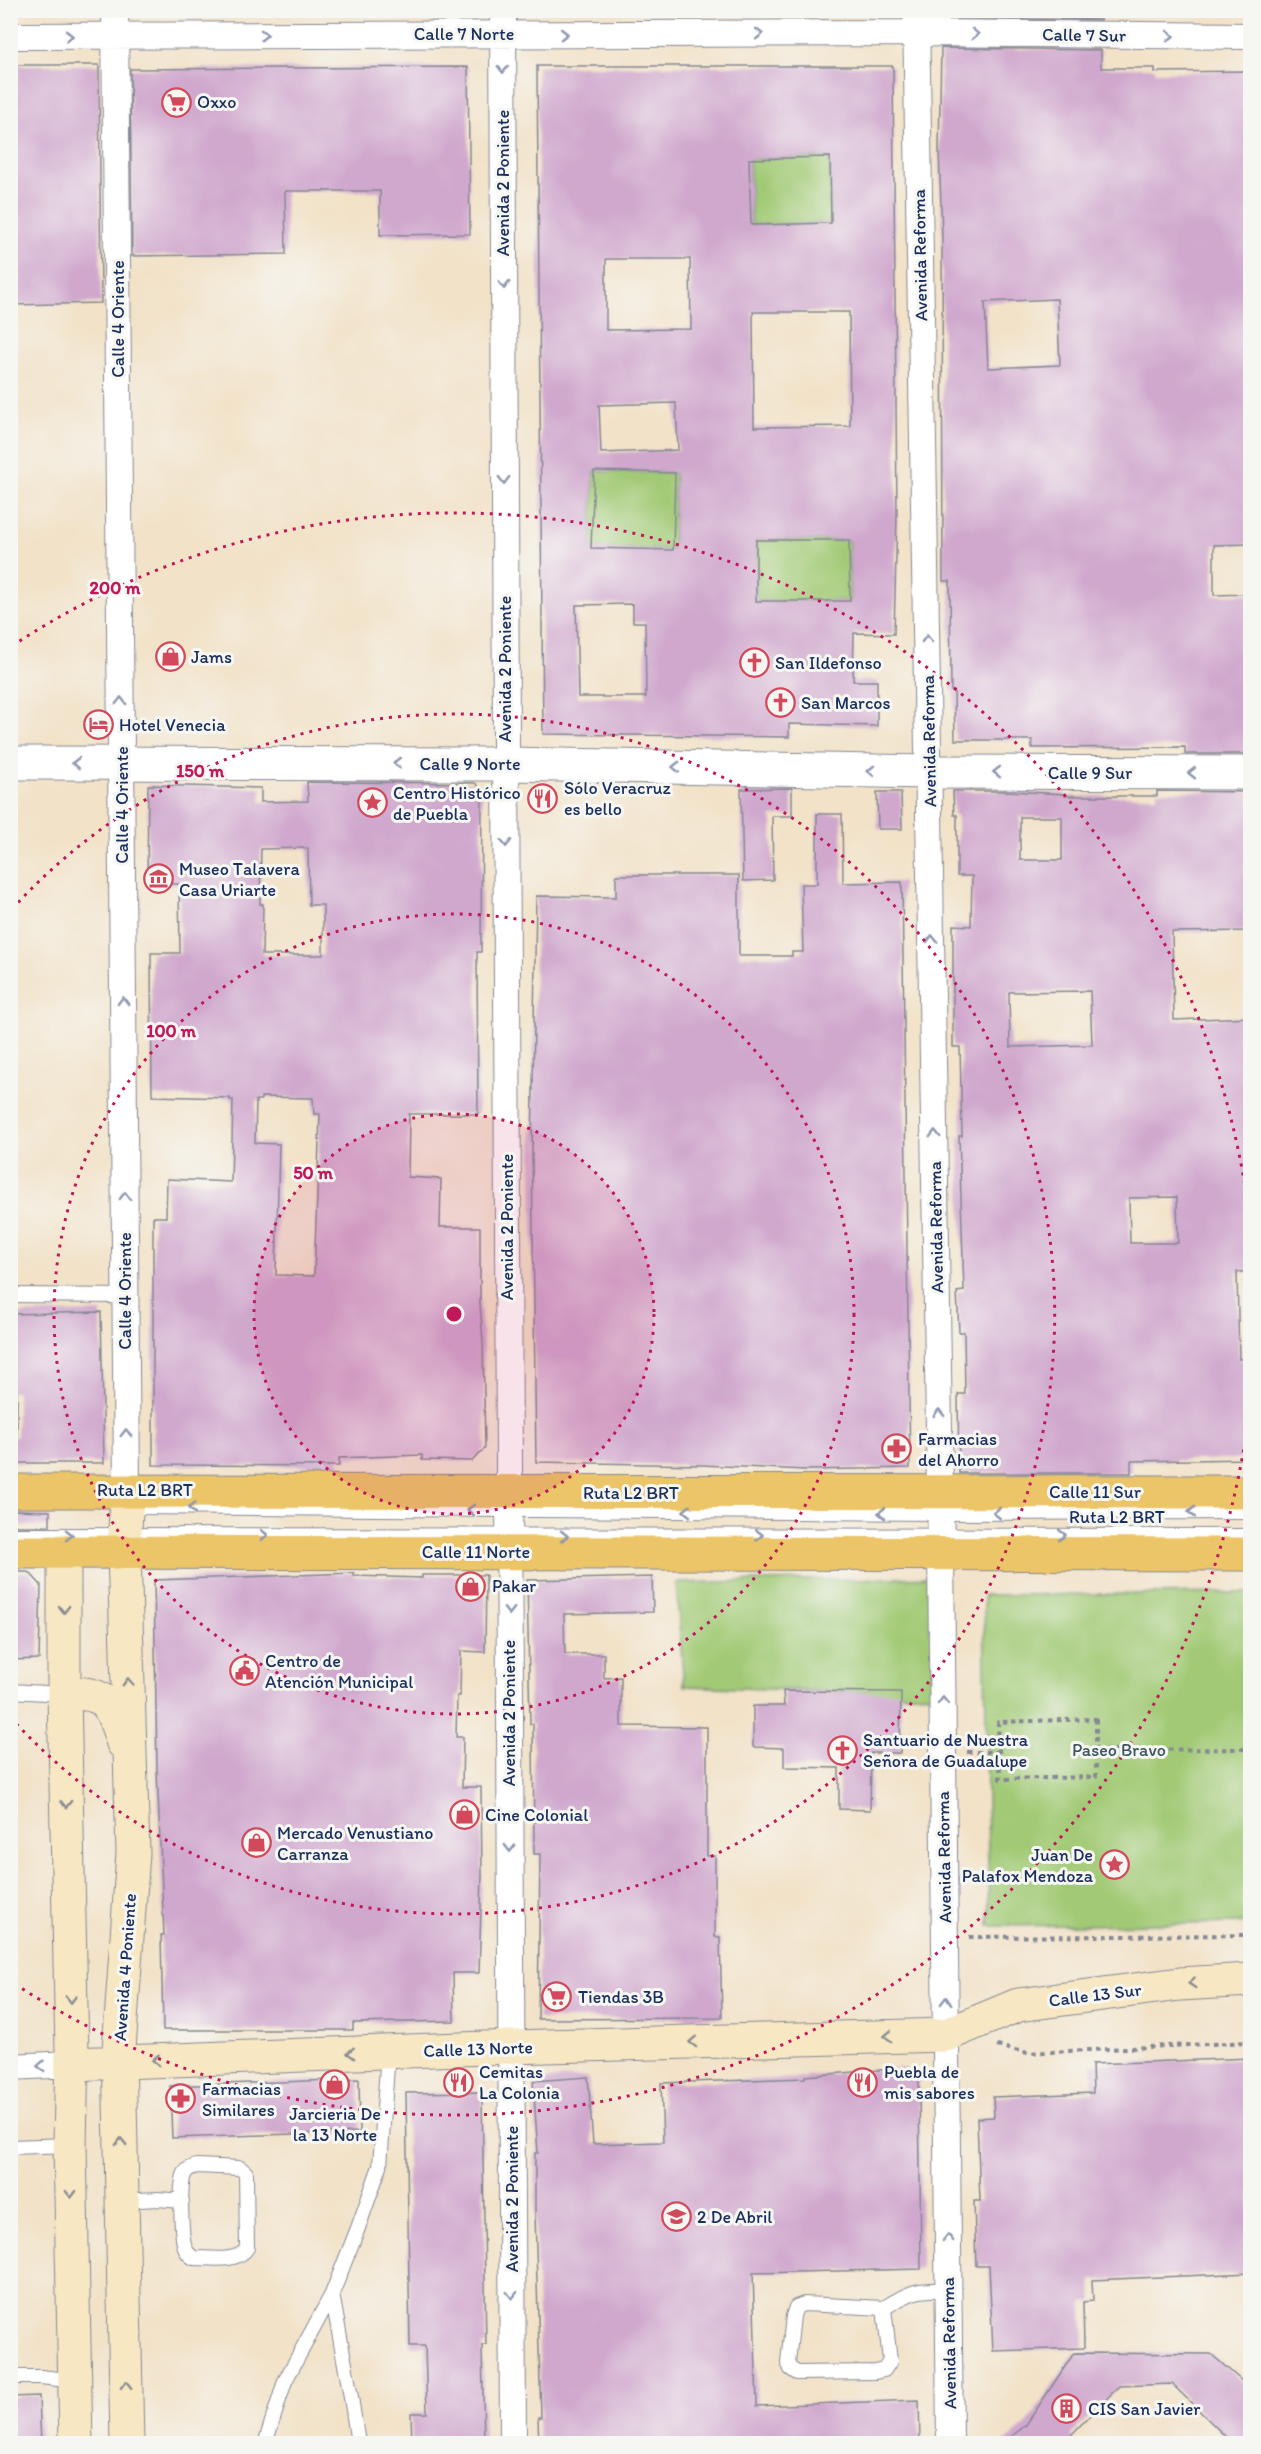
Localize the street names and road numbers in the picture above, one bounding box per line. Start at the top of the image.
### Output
street label: Calle 7 Norte [414,23,514,45]
street label: Calle 7 Sur [1042,23,1127,47]
street label: Avenida 2 Poniente [492,110,514,256]
street label: Avenida Reforma [908,188,932,321]
street label: Calle 4 Oriente [107,260,129,378]
street label: Avenida 2 Poniente [494,596,516,742]
street label: Avenida Reforma [917,674,941,807]
street label: Calle 4 Oriente [111,746,133,864]
street label: Calle 9 Norte [420,753,520,775]
street label: Calle 9 Sur [1048,762,1133,784]
street label: Avenida 2 Poniente [496,1154,518,1300]
street label: Avenida Reforma [924,1160,948,1293]
street label: Calle 4 Oriente [114,1232,136,1350]
street label: Ruta L2 BRT [97,1479,193,1501]
street label: Calle 11 Sur [1049,1481,1142,1503]
street label: Ruta L2 BRT [583,1482,679,1504]
street label: Ruta L2 BRT [1069,1506,1165,1528]
street label: Calle 11 Norte [422,1541,530,1563]
street label: Avenida 2 Poniente [498,1640,520,1786]
street label: Avenida Reforma [932,1790,956,1923]
street label: Avenida 4 Poniente [109,1893,141,2041]
street label: Calle 13 Sur [1047,1978,1143,2012]
street label: Calle 13 Norte [423,2036,533,2062]
street label: Avenida 2 Poniente [501,2126,523,2272]
street label: Avenida Reforma [937,2276,961,2409]

